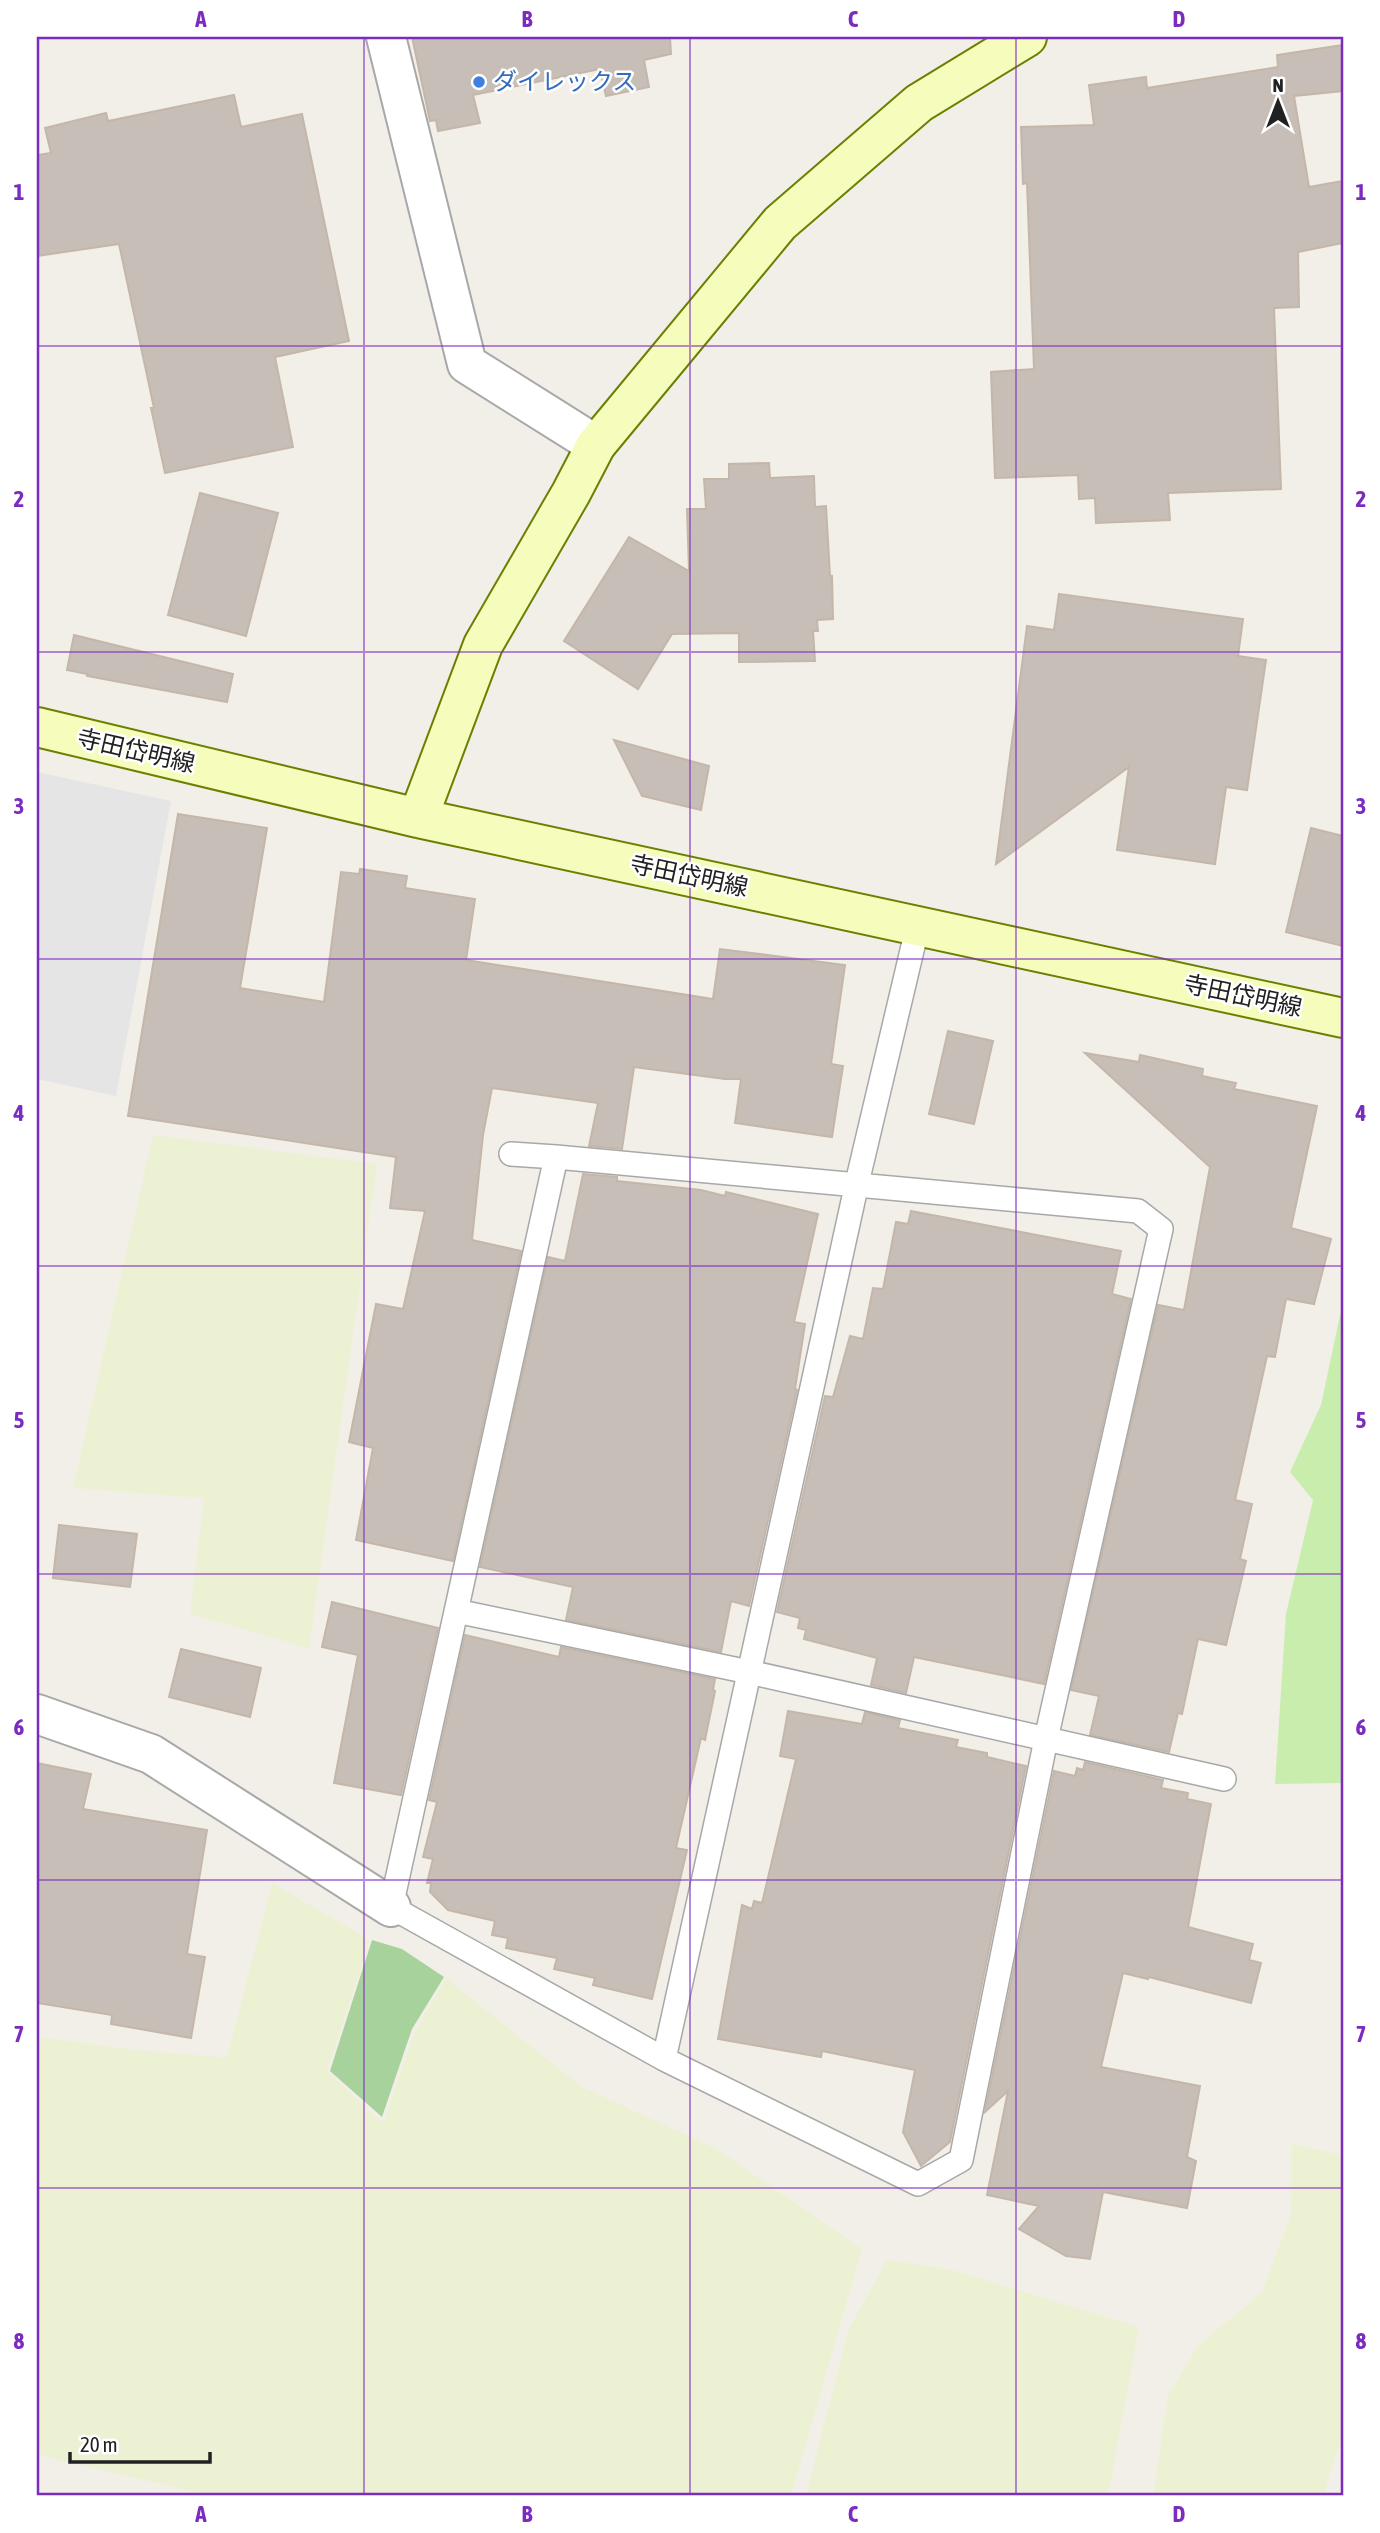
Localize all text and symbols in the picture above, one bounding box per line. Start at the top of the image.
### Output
text: A [194,6,207,32]
text: B [522,6,533,32]
text: C [848,6,859,32]
text: D [1173,6,1186,32]
north arrow [1244,66,1314,136]
place label: ダイレックス [493,68,636,95]
marker: ダイレックス [471,74,487,90]
text: N [1272,74,1284,96]
text: 1 [14,179,25,205]
text: 1 [1356,179,1367,205]
text: 2 [14,486,24,512]
text: 2 [1356,486,1366,512]
street label: 寺田岱明線 [75,724,198,777]
text: 3 [14,793,24,819]
text: 3 [1356,793,1366,819]
street label: 寺田岱明線 [628,850,751,901]
street label: 寺田岱明線 [1182,970,1305,1021]
text: 4 [13,1100,25,1126]
text: 4 [1355,1100,1367,1126]
text: 5 [14,1407,25,1433]
text: 5 [1356,1407,1367,1433]
text: 6 [14,1714,25,1740]
text: 6 [1356,1714,1367,1740]
text: 7 [14,2021,24,2047]
text: 7 [1356,2021,1366,2047]
text: 8 [14,2328,25,2354]
text: 8 [1356,2328,1367,2354]
scale bar [70,2421,210,2465]
text: 20 m [80,2432,118,2456]
text: A [194,2501,207,2527]
text: B [522,2501,533,2527]
text: C [848,2501,859,2527]
text: D [1173,2501,1186,2527]

